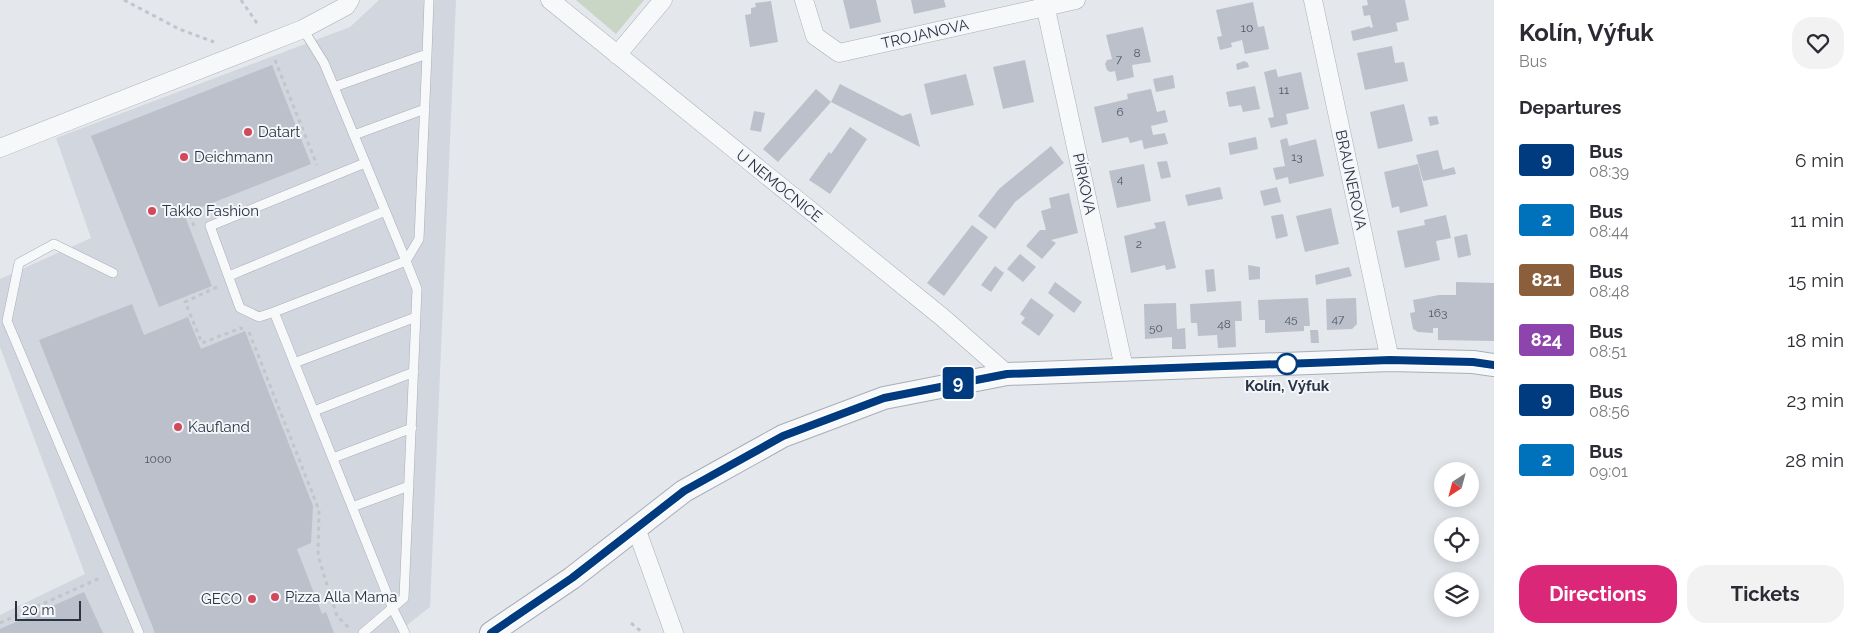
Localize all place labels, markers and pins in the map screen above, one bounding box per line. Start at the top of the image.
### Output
place label: Datart [258,123,300,141]
marker: Datart [242,126,254,138]
place label: Deichmann [194,148,273,166]
marker: Deichmann [178,151,190,163]
place label: Takko Fashion [162,202,259,220]
marker: Takko Fashion [146,205,158,217]
marker: Kolín, Výfuk [1276,353,1298,375]
place label: Kolín, Výfuk [1245,377,1330,395]
place label: Kaufland [188,418,250,436]
marker: Kaufland [172,421,184,433]
place label: Pizza Alla Mama [285,588,397,606]
place label: GECO [201,590,242,608]
marker: Pizza Alla Mama [269,591,281,603]
marker: GECO [246,593,258,605]

